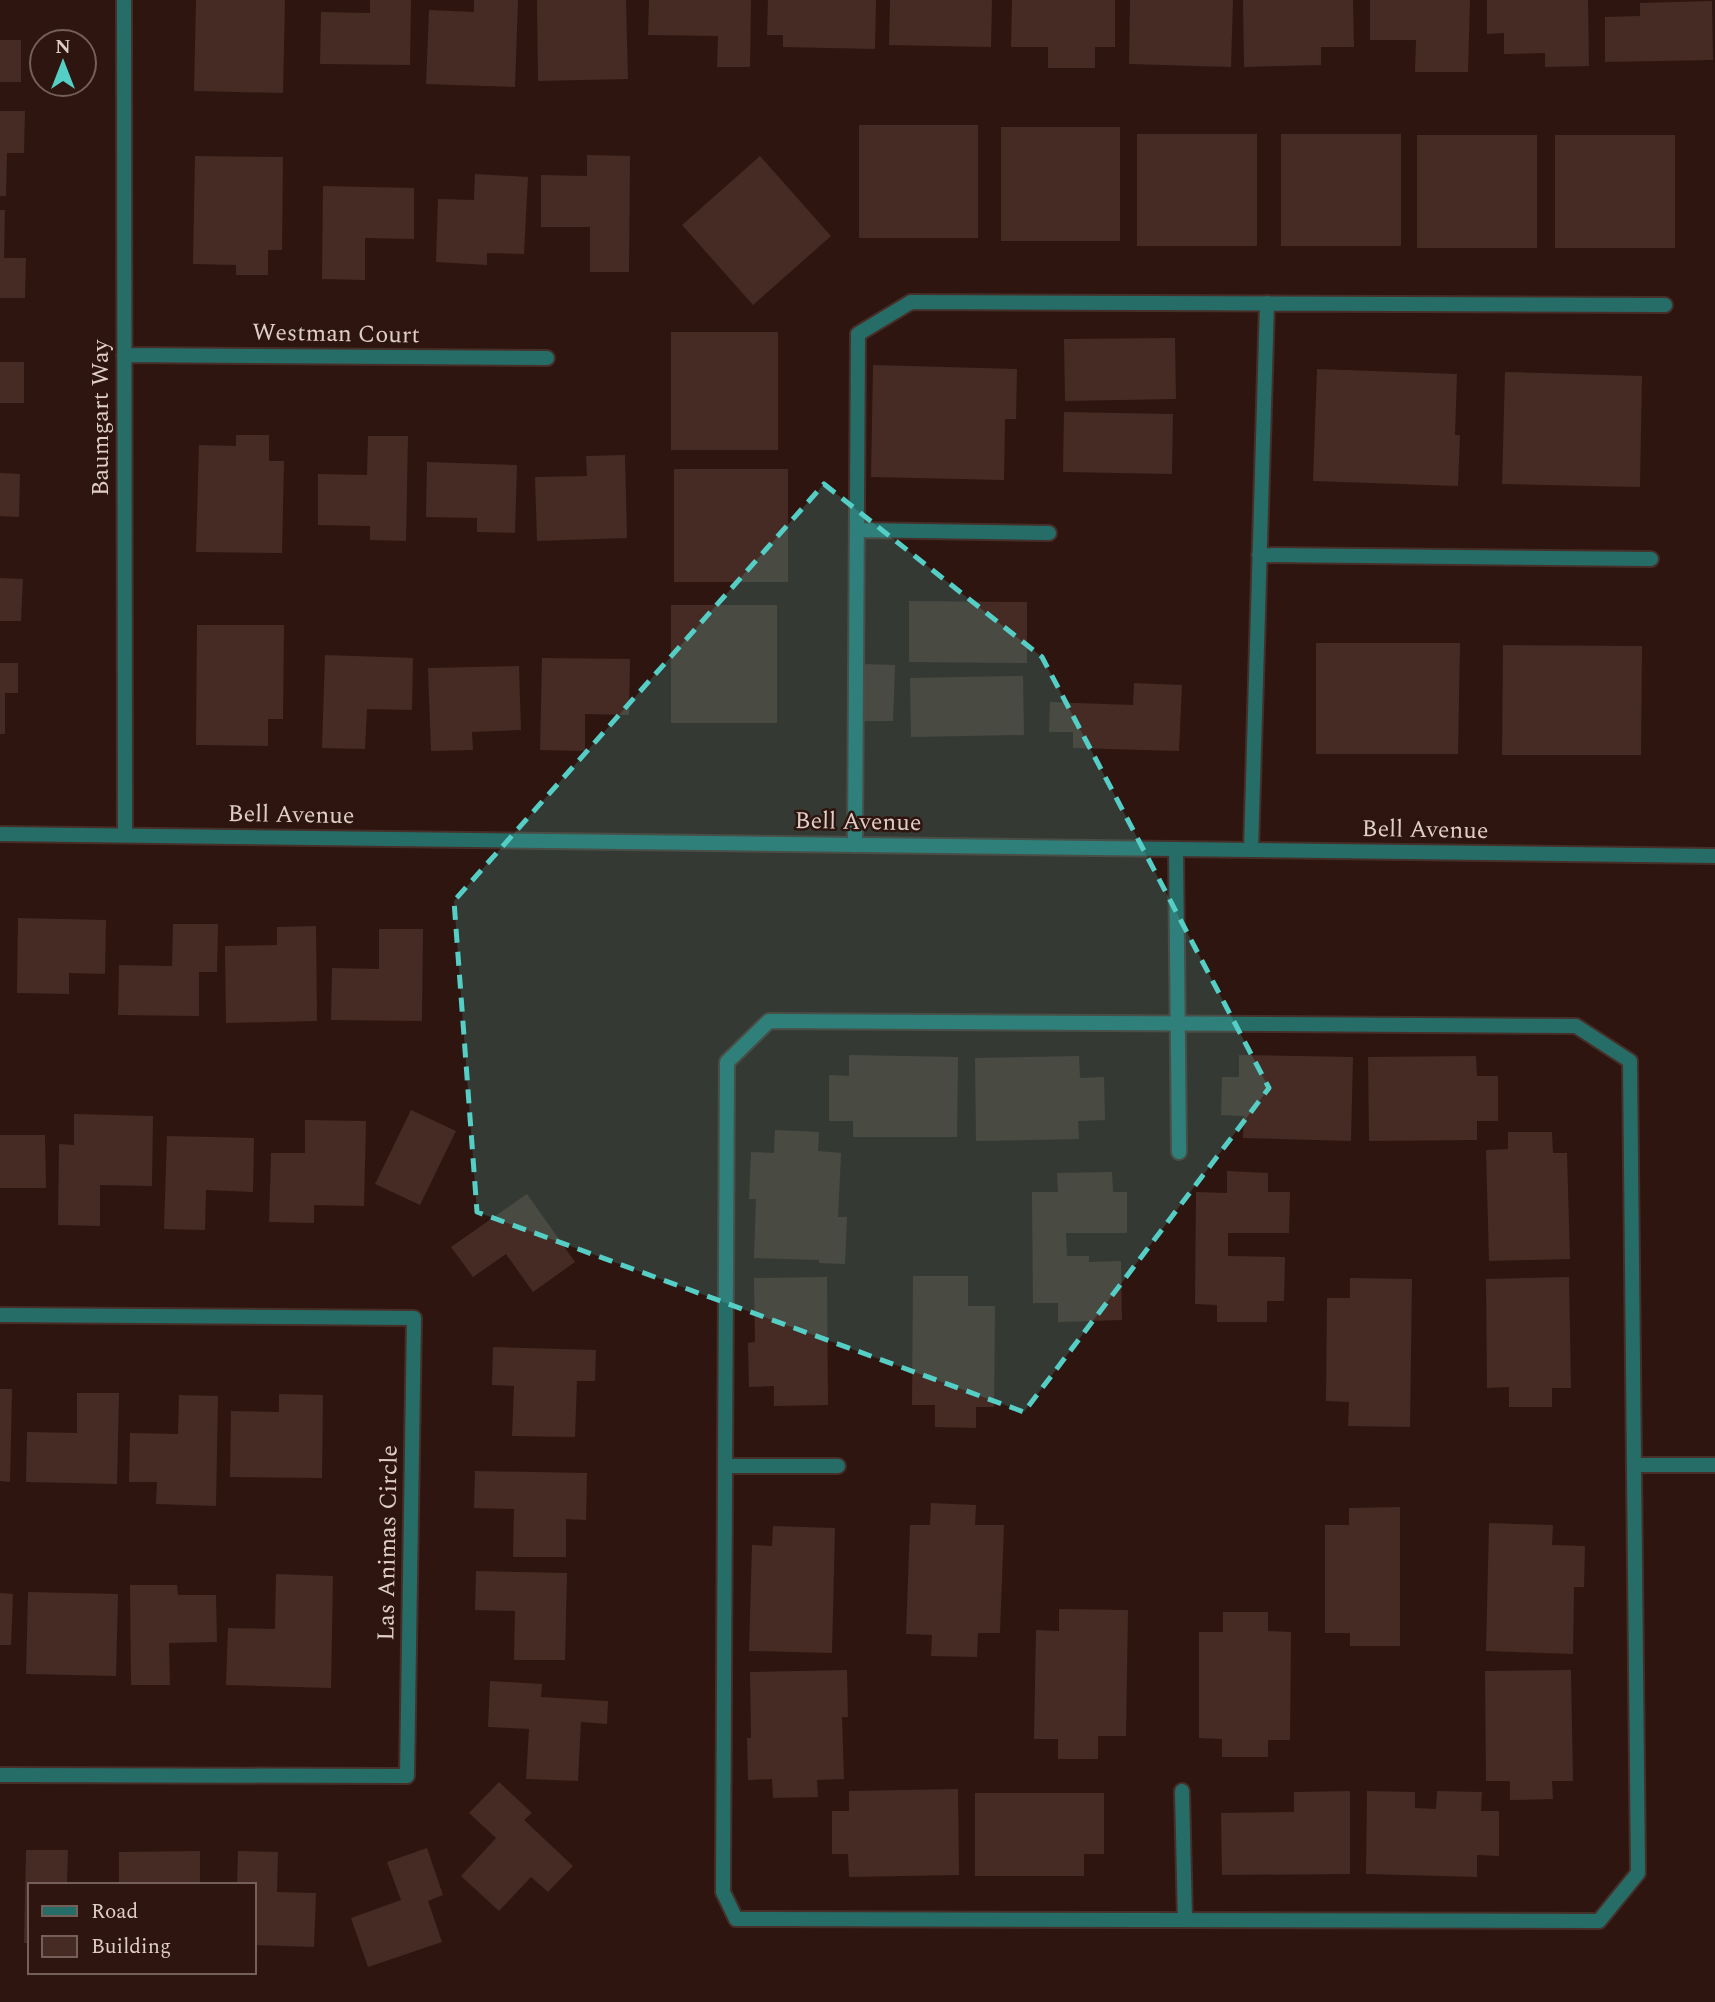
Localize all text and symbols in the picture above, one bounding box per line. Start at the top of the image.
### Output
north arrow [28,28,98,98]
text: N [55,33,71,62]
street label: Westman Court [252,315,420,353]
street label: Baumgart Way [83,338,119,496]
street label: Bell Avenue [227,796,355,834]
street label: Bell Avenue [794,803,922,841]
street label: Bell Avenue [1361,811,1489,849]
street label: Las Animas Circle [368,1445,408,1641]
legend [28,1883,256,1974]
text: Road [91,1896,138,1928]
text: Building [91,1931,171,1963]

